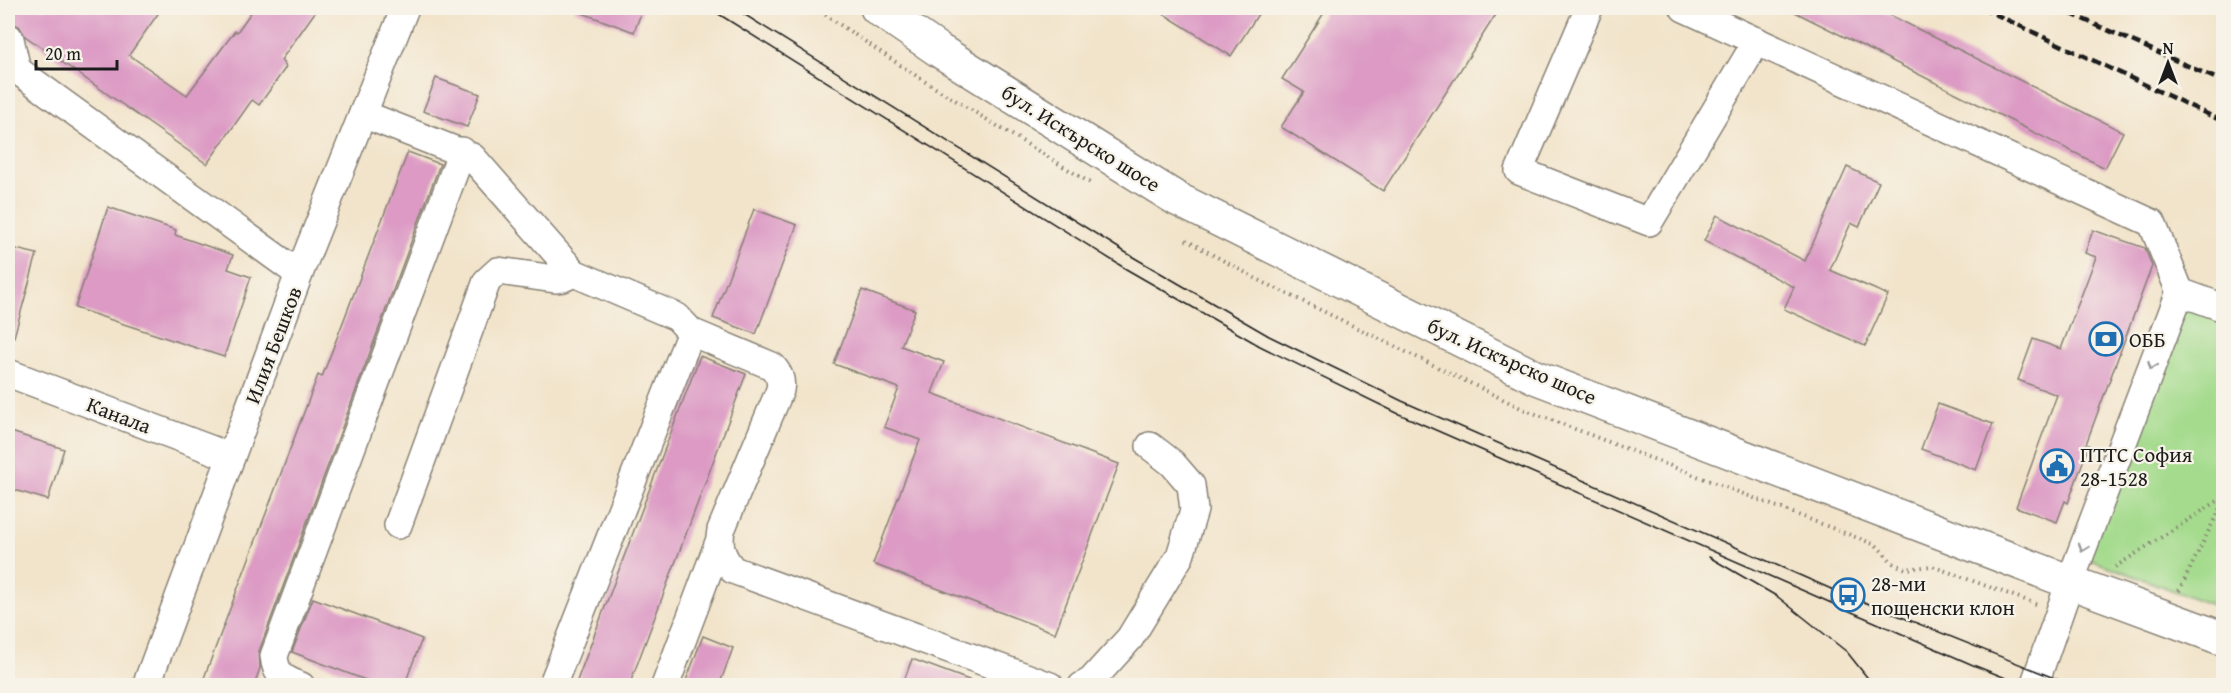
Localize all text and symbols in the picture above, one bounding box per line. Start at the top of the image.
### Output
scale bar [36,33,117,71]
north arrow [2138,33,2198,93]
text: N [2163,36,2174,60]
text: 20 m [45,40,81,67]
street label: бул. Искърско шосе [996,77,1167,200]
street label: Илия Бешков [236,282,310,408]
street label: бул. Искърско шосе [1422,310,1602,412]
bank icon: ОББ [2088,321,2124,357]
place label: ОББ [2129,324,2166,355]
one-way arrow [2147,360,2160,371]
street label: Канала [82,389,156,441]
place label: ПТТС София 28-1528 [2080,439,2193,494]
public building icon: ПТТС София 28-1528 [2039,448,2075,484]
one-way arrow [2078,542,2090,553]
place label: 28-ми пощенски клон [1871,568,2015,623]
bus stop icon: 28-ми пощенски клон [1830,577,1866,613]

